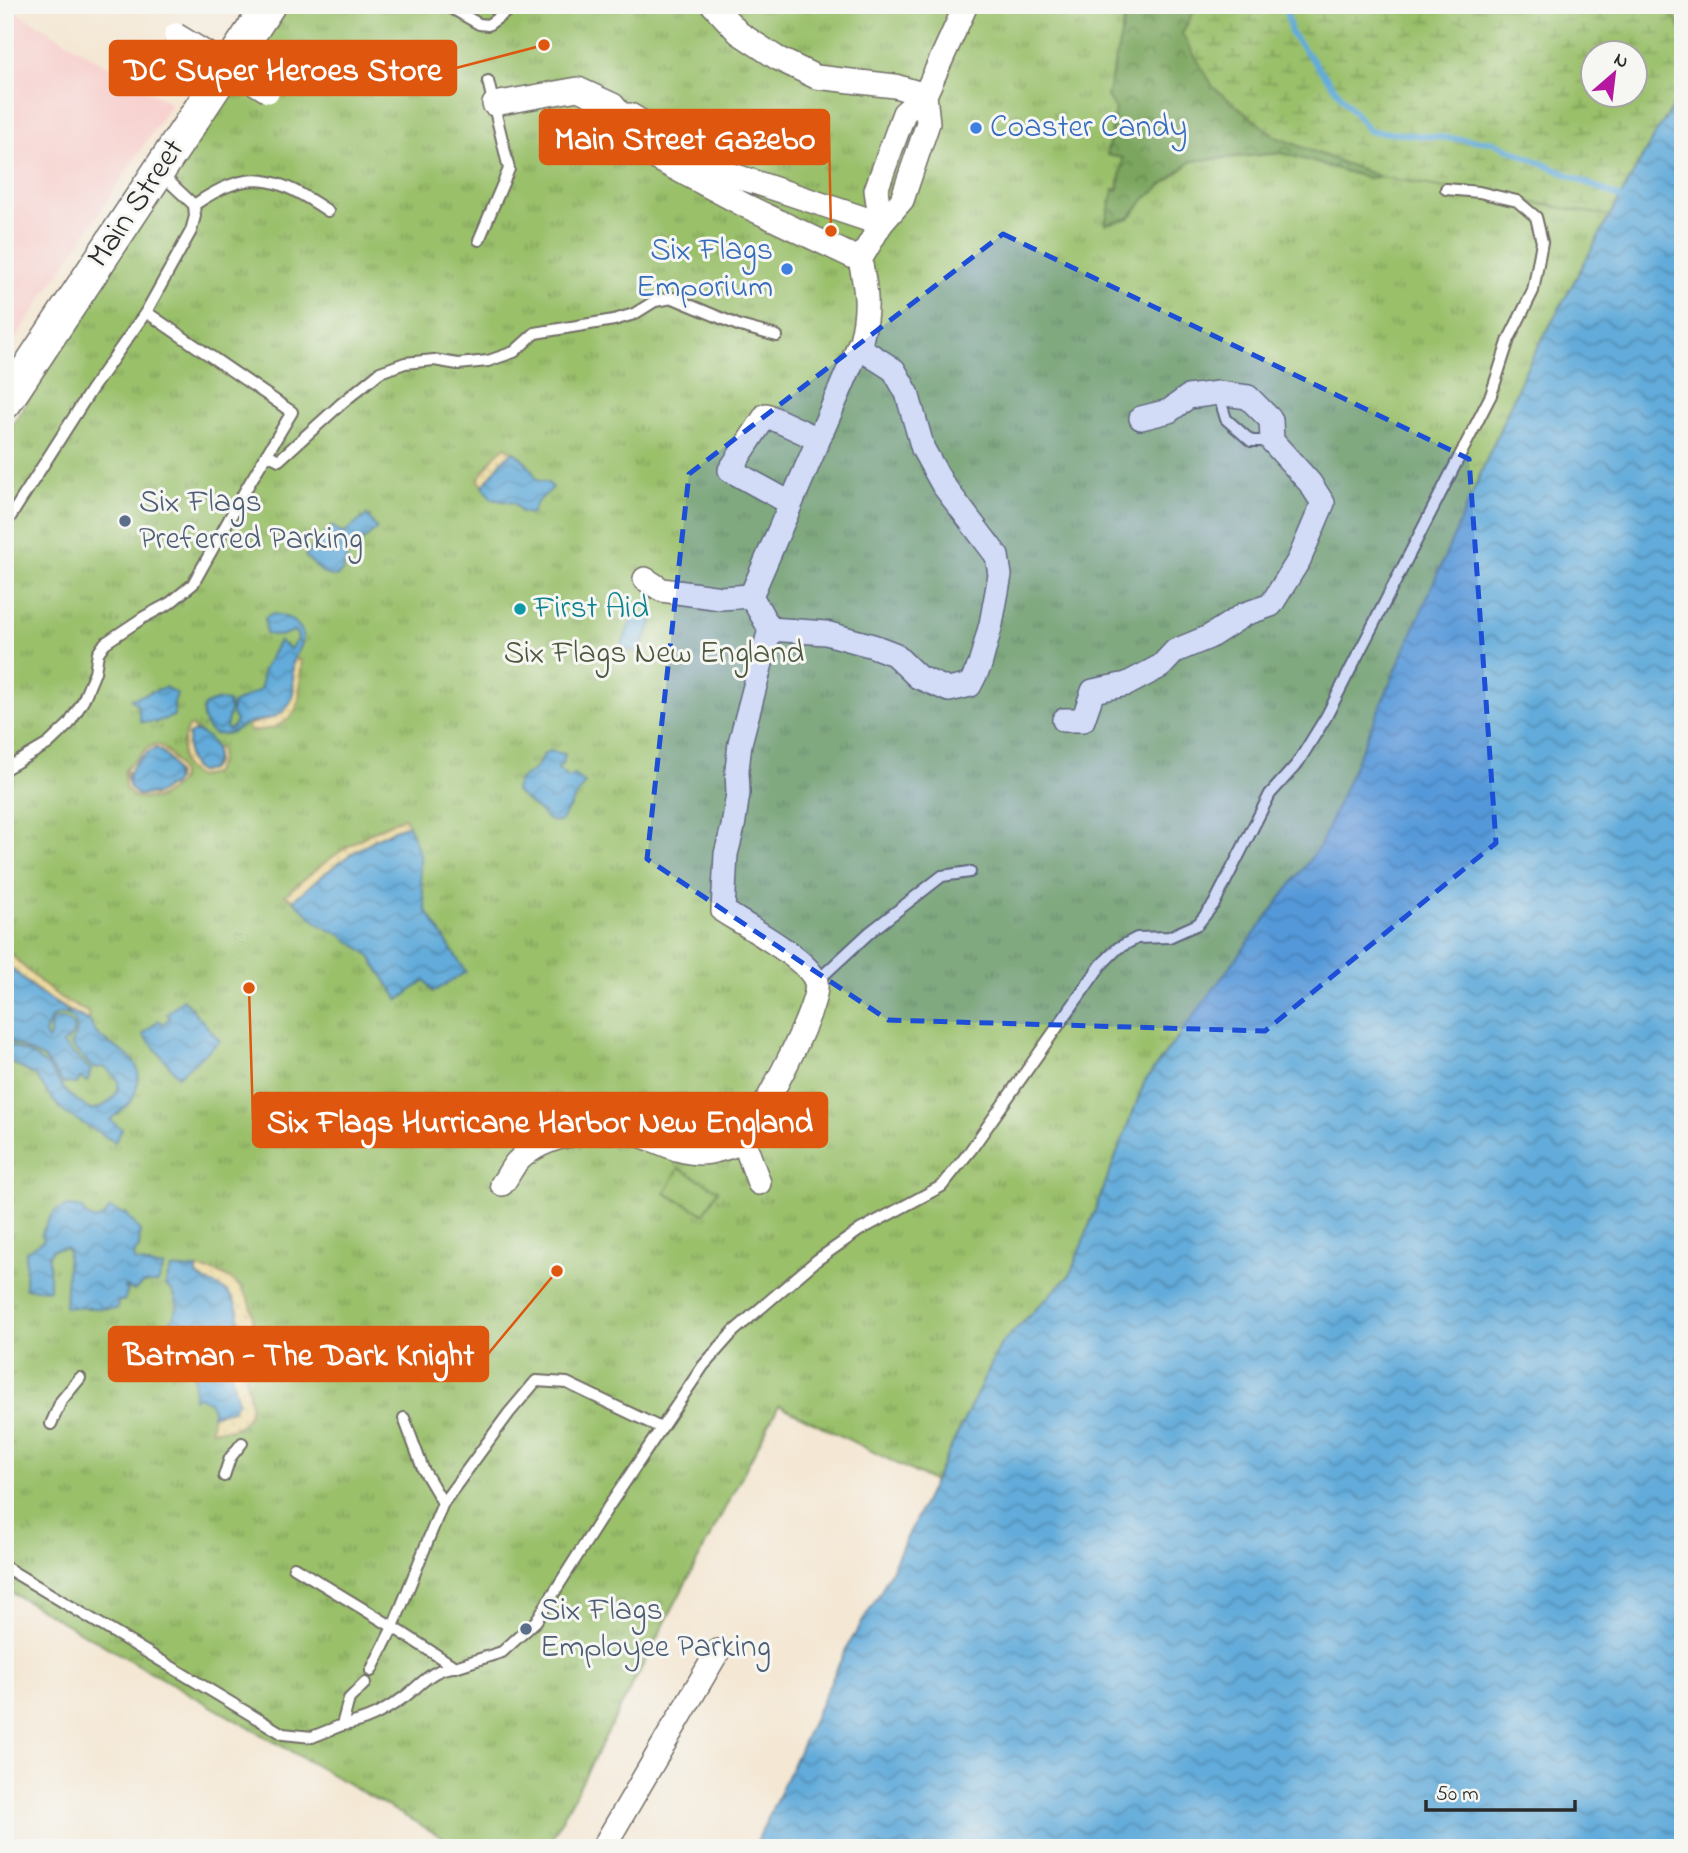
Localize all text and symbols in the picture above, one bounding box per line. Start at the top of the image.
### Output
north arrow [1580,38,1650,108]
callout: DC Super Heroes Store [110,41,456,95]
text: N [1609,46,1633,76]
text: DC Super Heroes Store [122,48,443,96]
place label: Coaster Candy [990,105,1187,152]
callout: Main Street Gazebo [540,110,829,164]
text: Main Street Gazebo [554,117,816,165]
marker: Coaster Candy [968,120,984,136]
street label: Main Street [76,130,198,278]
place label: Six Flags Emporium [636,228,773,312]
marker: Six Flags Emporium [779,261,795,277]
place label: Six Flags Preferred Parking [139,480,363,564]
marker: Six Flags Preferred Parking [117,513,133,529]
place label: First Aid [533,586,649,633]
marker: First Aid [512,601,528,617]
park label: Six Flags New England [504,631,804,678]
callout: Six Flags Hurricane Harbor New England [253,1093,827,1147]
text: Six Flags Hurricane Harbor New England [267,1100,814,1149]
callout: Batman - The Dark Knight [109,1327,488,1381]
text: Batman - The Dark Knight [122,1333,475,1382]
place label: Six Flags Employee Parking [540,1588,771,1672]
marker: Six Flags Employee Parking [518,1621,534,1637]
scale bar [1426,1769,1574,1813]
text: 50 m [1436,1780,1479,1810]

